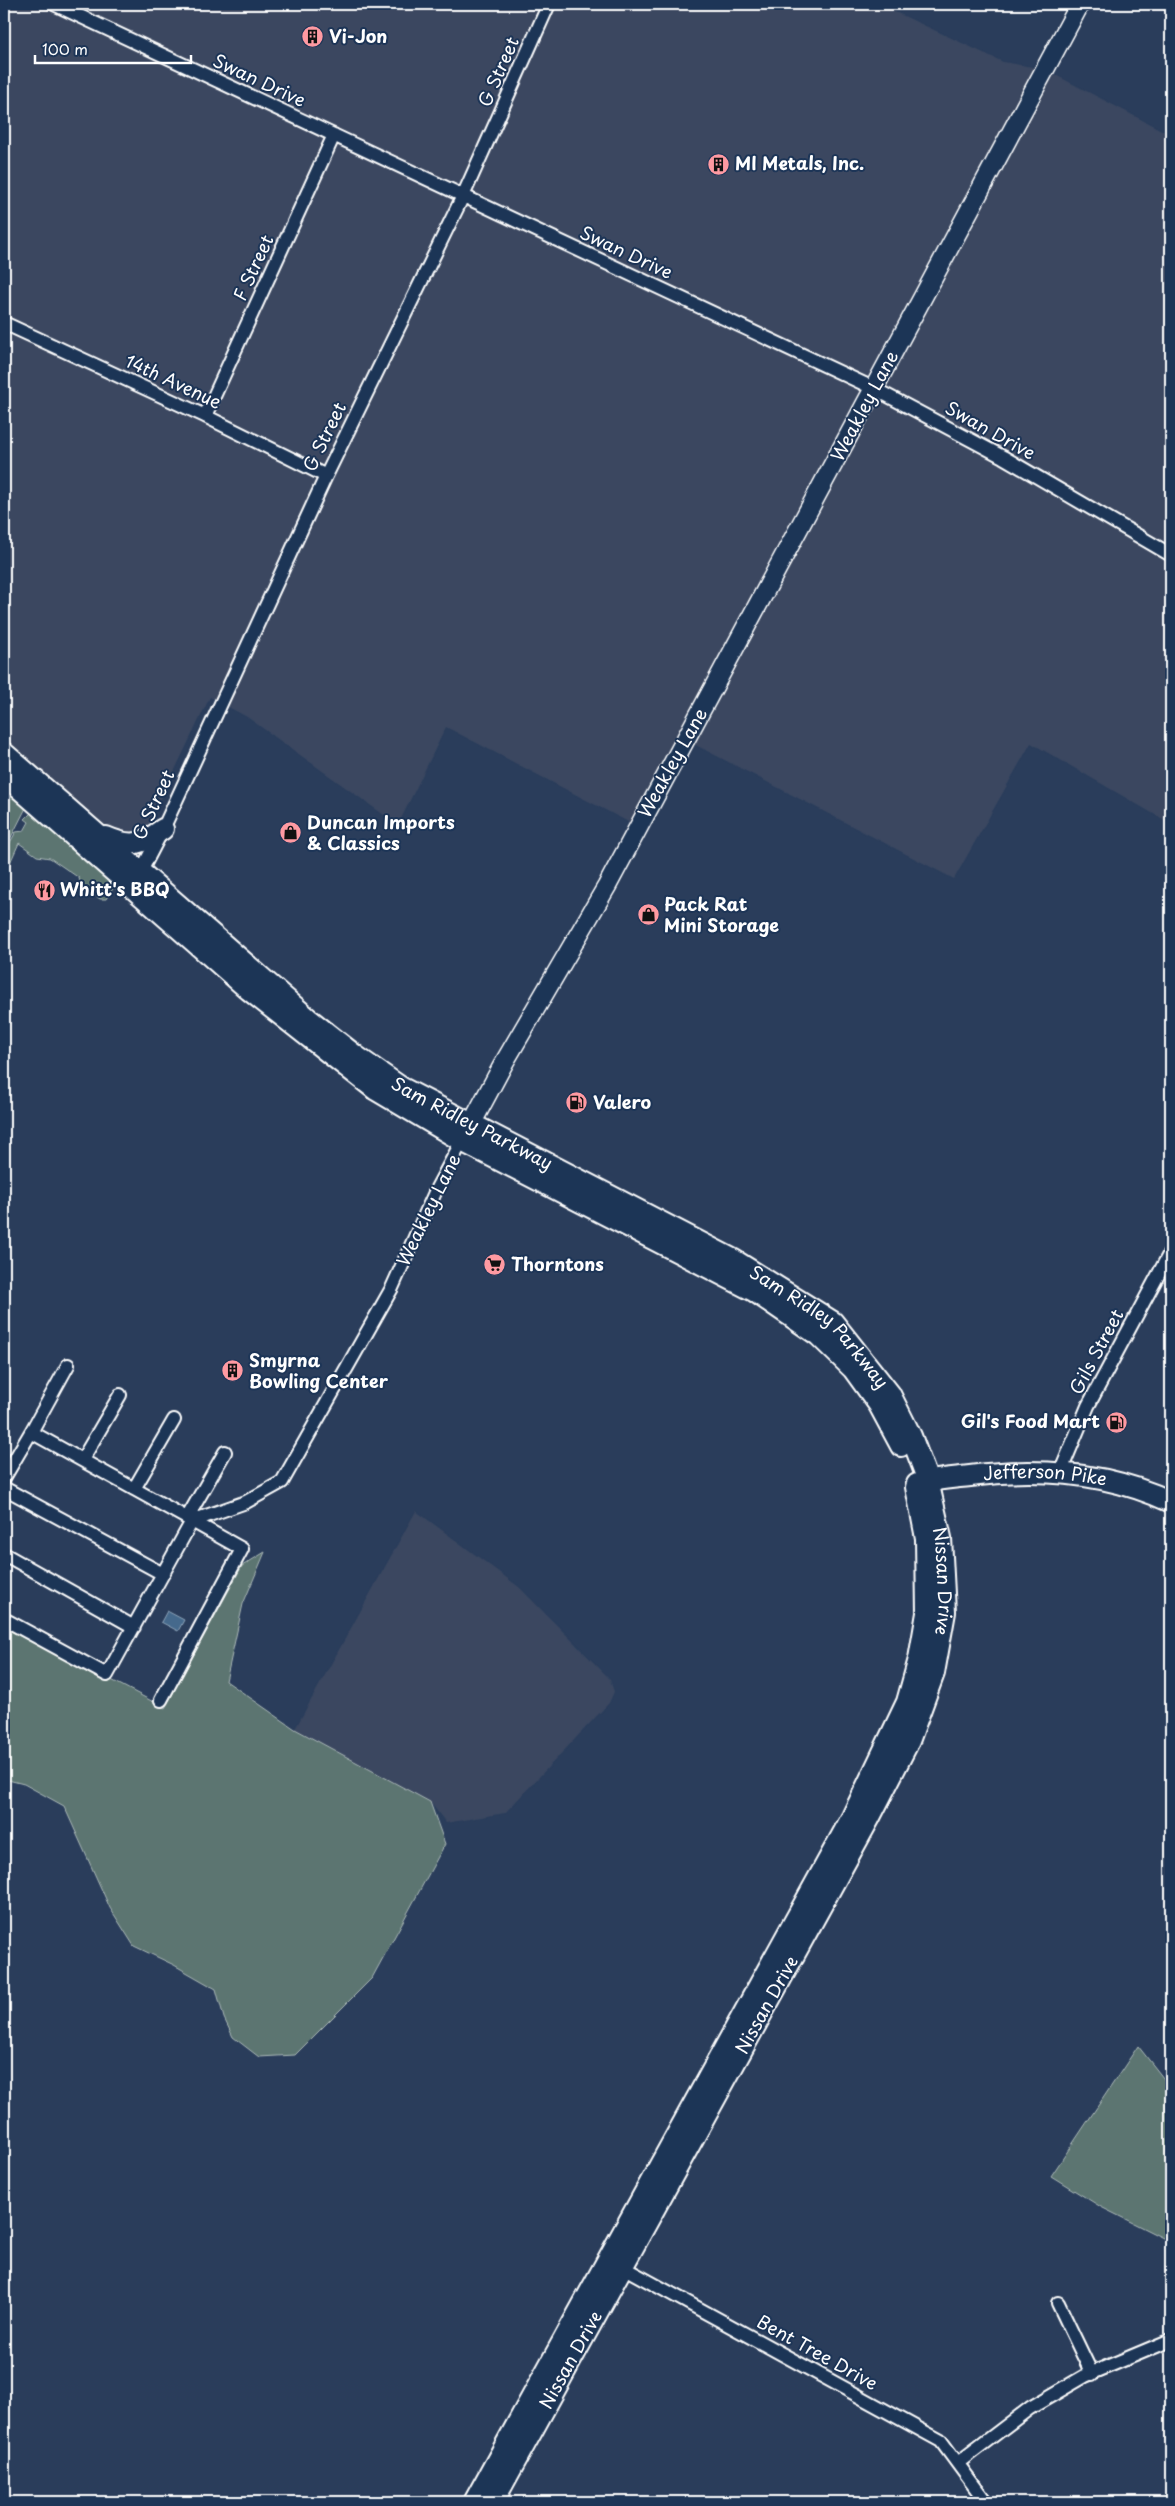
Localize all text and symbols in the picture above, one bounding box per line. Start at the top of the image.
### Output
place label: Vi-Jon [329,22,387,49]
building icon: Vi-Jon [301,25,325,49]
scale bar [35,32,191,64]
street label: G Street [470,32,525,111]
text: 100 m [42,37,88,60]
street label: Swan Drive [209,46,311,113]
place label: MI Metals, Inc. [735,149,864,176]
building icon: MI Metals, Inc. [707,152,731,176]
street label: Swan Drive [576,218,678,285]
street label: F Street [226,230,280,305]
street label: Weakley Lane [823,345,904,465]
street label: 14th Avenue [121,347,226,415]
street label: Swan Drive [941,394,1041,466]
street label: G Street [295,397,352,476]
street label: Weakley Lane [630,702,713,822]
street label: G Street [125,765,181,844]
place label: Duncan Imports & Classics [307,808,455,856]
shop icon: Duncan Imports & Classics [279,821,303,845]
place label: Whitt's BBQ [60,875,169,902]
restaurant icon: Whitt's BBQ [32,878,56,902]
place label: Pack Rat Mini Storage [664,890,779,938]
shop icon: Pack Rat Mini Storage [636,903,660,927]
street label: Sam Ridley Parkway [386,1070,558,1176]
place label: Valero [593,1088,652,1115]
fuel station icon: Valero [565,1091,589,1115]
street label: Weakley Lane [389,1149,467,1270]
place label: Thorntons [511,1250,604,1277]
supermarket icon: Thorntons [483,1253,507,1277]
street label: Sam Ridley Parkway [745,1258,896,1394]
street label: Gils Street [1062,1304,1129,1399]
place label: Smyrna Bowling Center [249,1346,389,1394]
building icon: Smyrna Bowling Center [221,1359,245,1383]
place label: Gil's Food Mart [961,1407,1100,1434]
fuel station icon: Gil's Food Mart [1104,1410,1128,1434]
street label: Jefferson Pike [982,1457,1110,1492]
street label: Nissan Drive [927,1524,960,1638]
street label: Nissan Drive [728,1950,804,2058]
street label: Nissan Drive [532,2305,608,2413]
street label: Bent Tree Drive [752,2307,883,2396]

